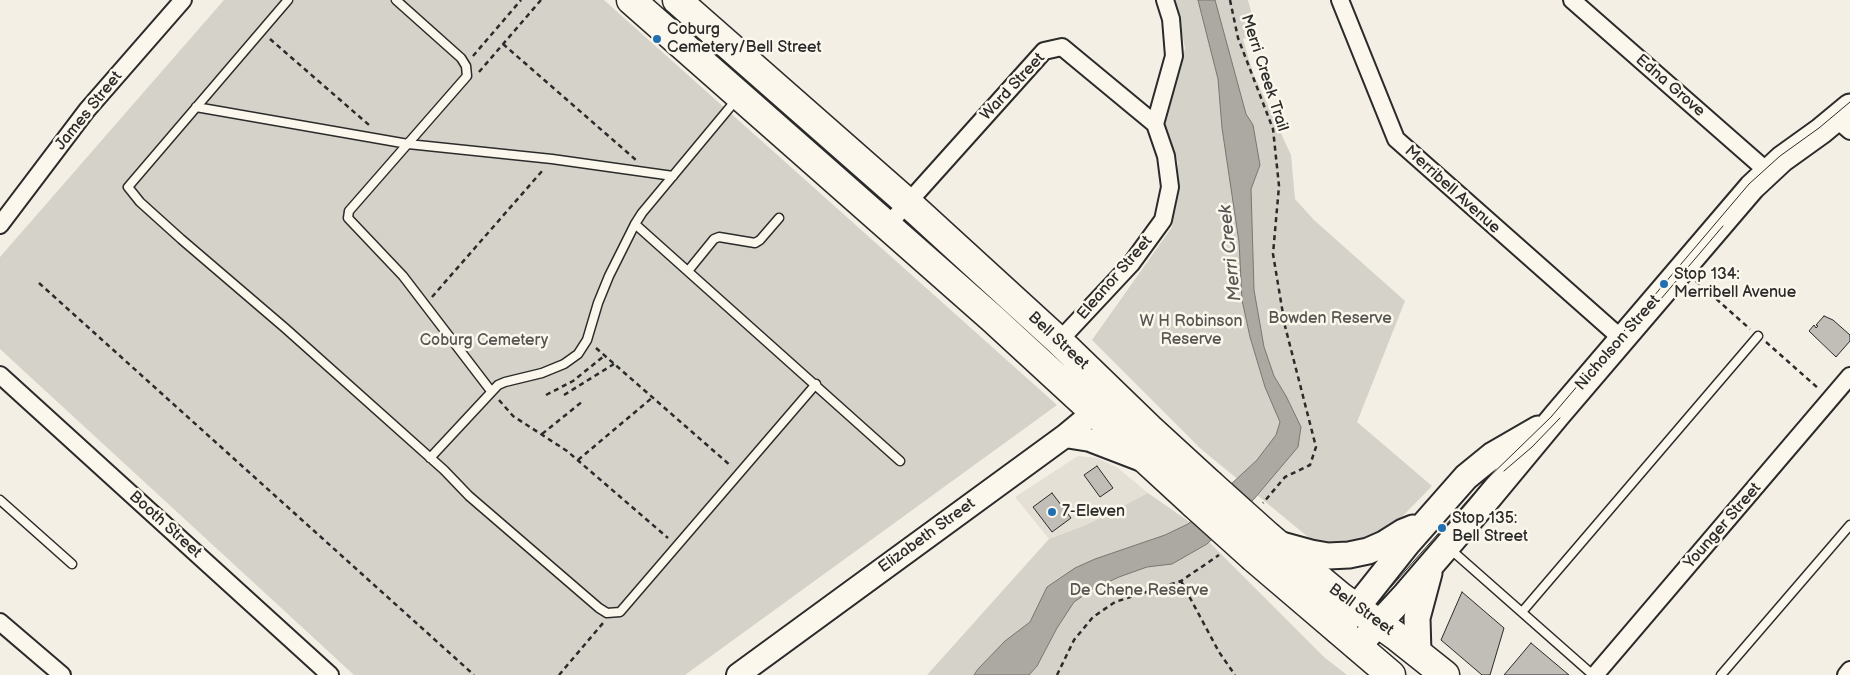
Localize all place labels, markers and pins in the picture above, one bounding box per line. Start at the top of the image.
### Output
place label: Coburg Cemetery/Bell Street [667,20,821,58]
marker: Coburg Cemetery/Bell Street [651,33,663,45]
place label: Stop 134: Merribell Avenue [1674,265,1796,303]
marker: Stop 134: Merribell Avenue [1658,278,1670,290]
place label: 7-Eleven [1062,502,1125,522]
marker: 7-Eleven [1046,506,1058,518]
place label: Stop 135: Bell Street [1452,509,1528,547]
marker: Stop 135: Bell Street [1436,522,1448,534]

